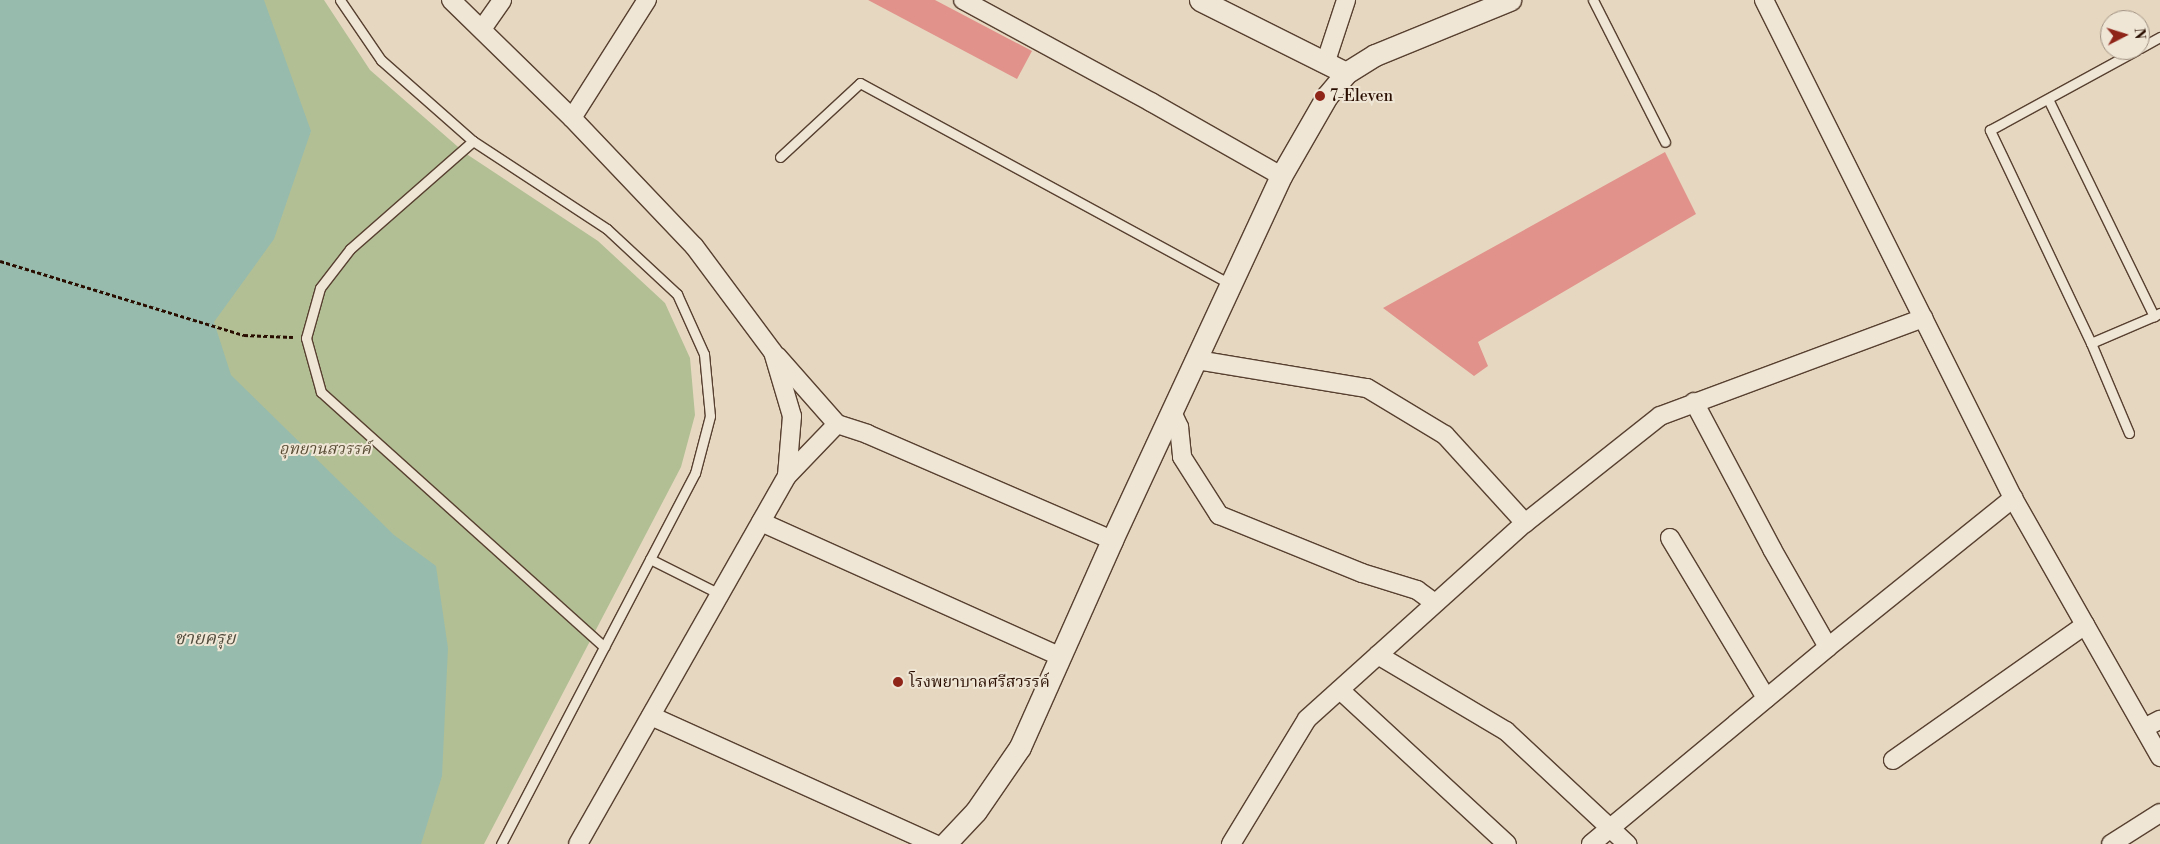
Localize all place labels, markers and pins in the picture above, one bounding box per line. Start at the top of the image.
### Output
place label: 7-Eleven [1330,86,1393,106]
marker: 7-Eleven [1314,90,1326,102]
place label: โรงพยาบาลศรีสวรรค์ [909,672,1050,692]
marker: โรงพยาบาลศรีสวรรค์ [891,675,905,689]

